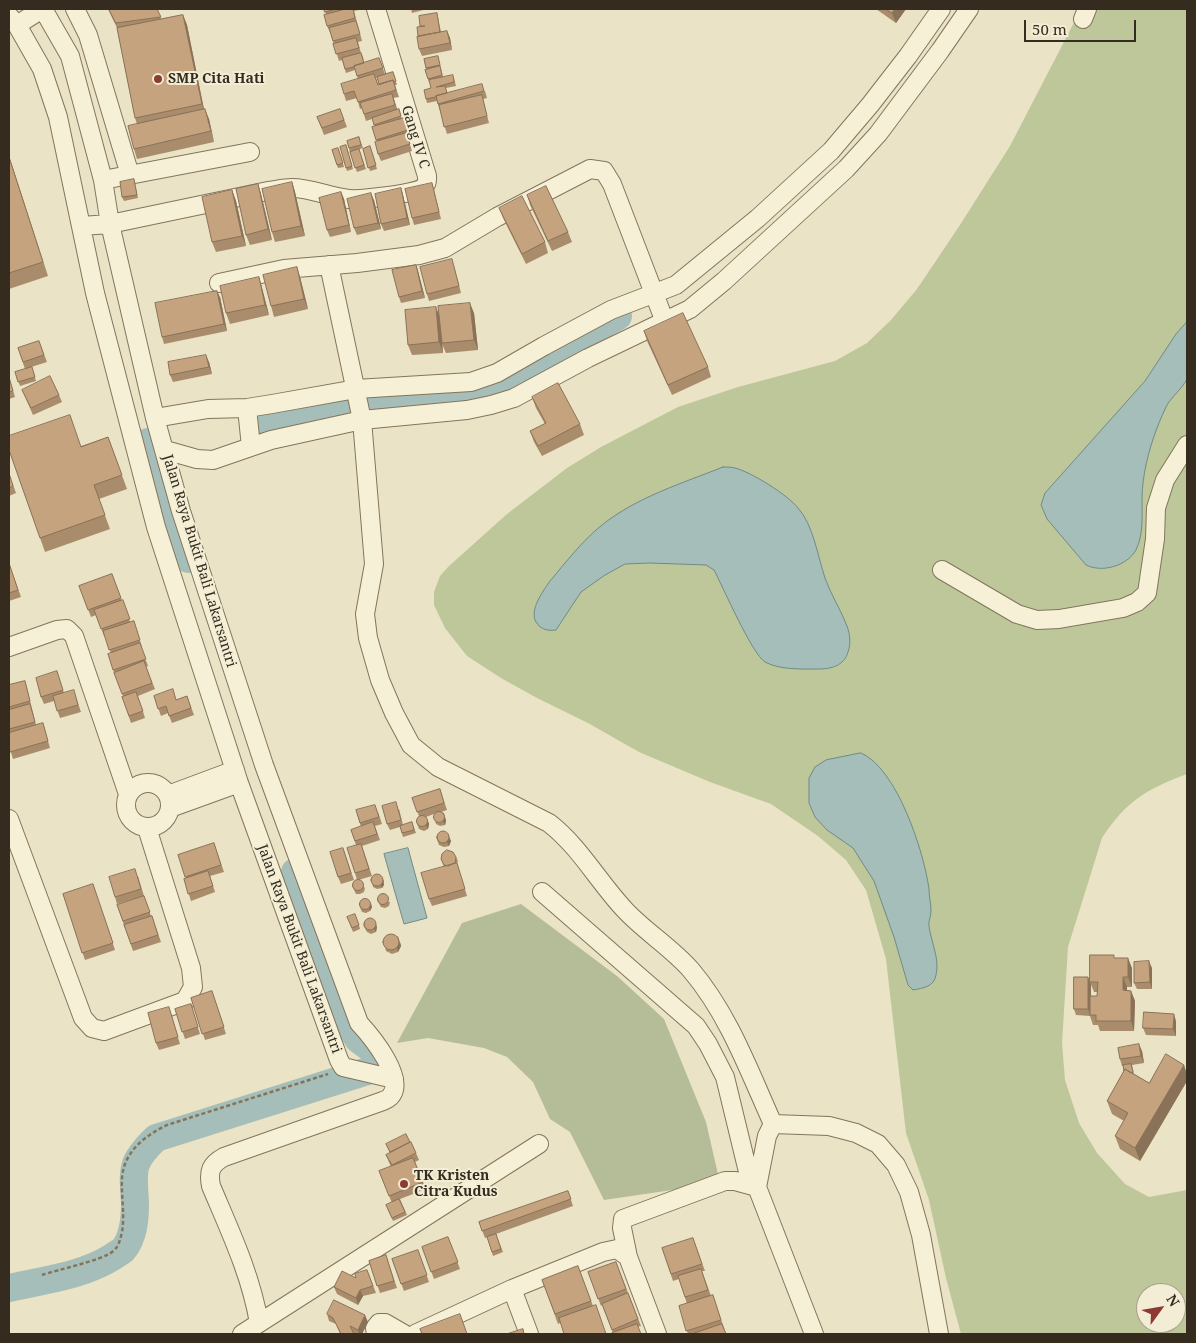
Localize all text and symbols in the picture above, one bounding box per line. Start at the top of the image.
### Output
scale bar [1026,10,1138,42]
text: 50 m [1032,19,1067,39]
place label: SMP Cita Hati [168,71,264,87]
marker: SMP Cita Hati [152,73,164,85]
street label: Gang IV C [397,104,433,170]
street label: Jalan Raya Bukit Bali Lakarsantri [159,453,239,669]
street label: Jalan Raya Bukit Bali Lakarsantri [253,842,345,1056]
place label: TK Kristen Citra Kudus [414,1168,498,1200]
marker: TK Kristen Citra Kudus [398,1178,410,1190]
north arrow [1136,1283,1186,1333]
text: N [1162,1291,1184,1310]

